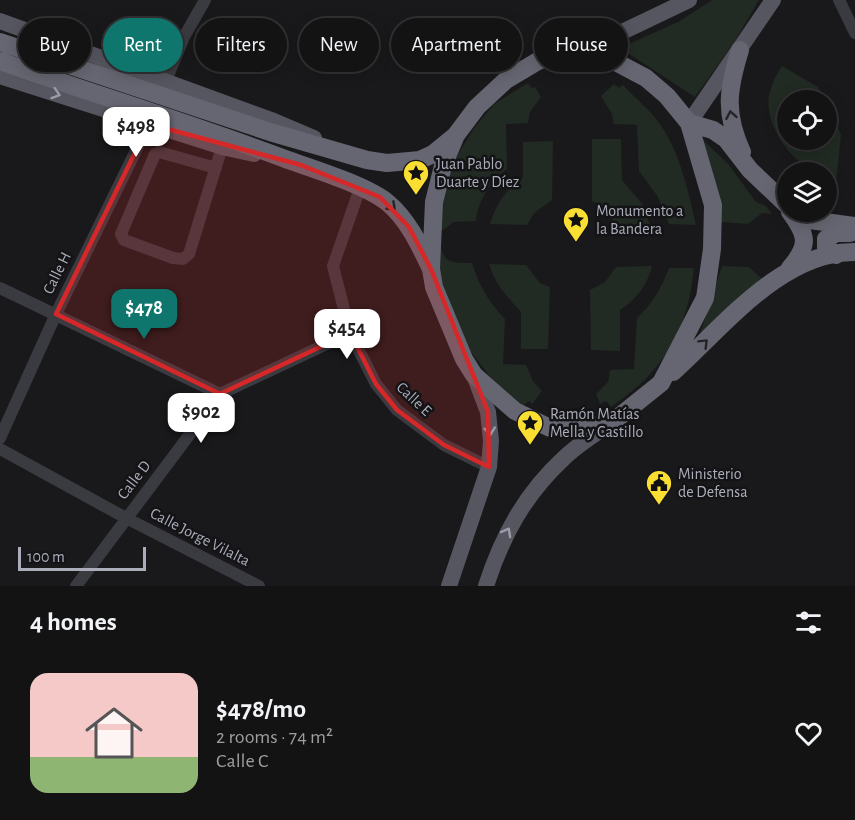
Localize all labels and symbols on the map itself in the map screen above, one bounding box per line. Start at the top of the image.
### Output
one-way arrow [50,87,61,99]
pin: $498 [100,107,172,158]
one-way arrow [725,111,738,121]
place label: Juan Pablo Duarte y Díez [436,156,520,191]
place icon: Juan Pablo Duarte y Díez [401,158,431,196]
one-way arrow [385,200,395,211]
place label: Monumento a la Bandera [596,203,683,237]
place icon: Monumento a la Bandera [561,205,591,243]
street label: Calle H [40,249,74,297]
pin: $478 [108,289,180,340]
pin: $454 [311,309,383,360]
one-way arrow [696,340,707,351]
street label: Calle E [393,379,435,419]
pin: $902 [165,393,237,444]
place label: Ramón Matías Mella y Castillo [550,406,644,441]
place icon: Ramón Matías Mella y Castillo [515,408,545,446]
one-way arrow [483,426,496,435]
street label: Calle D [114,458,154,502]
place label: Ministerio de Defensa [678,466,748,500]
public building icon: Ministerio de Defensa [644,468,674,506]
street label: Calle Jorge Vilalta [148,505,252,569]
one-way arrow [500,528,511,538]
scale bar [18,544,146,572]

